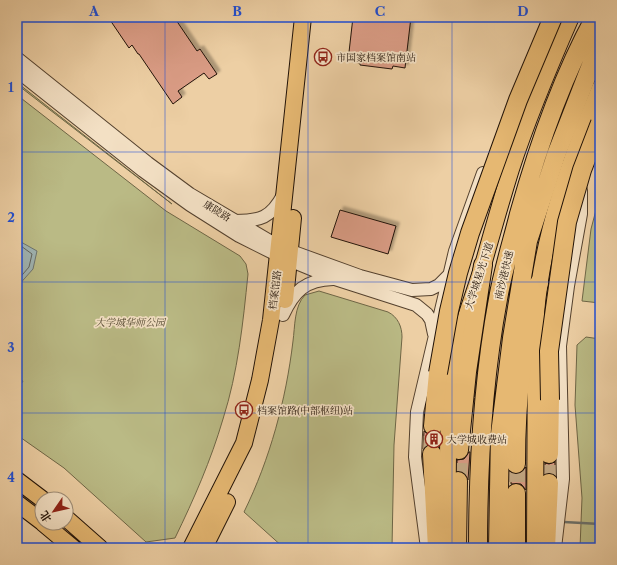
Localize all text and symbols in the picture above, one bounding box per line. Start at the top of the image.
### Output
text: A [88,3,100,19]
text: B [232,3,242,19]
text: C [375,3,385,19]
text: D [517,3,529,19]
bus stop icon: 市国家档案馆南站 [313,47,333,67]
place label: 市国家档案馆南站 [336,51,416,64]
text: 1 [8,79,14,95]
street label: 康陵路 [201,198,233,224]
text: 2 [7,209,15,225]
street label: 大学城星光下道 [462,241,496,311]
street label: 南沙港快速 [492,249,516,301]
street label: 档案馆路 [266,269,284,311]
park label: 大学城华师公园 [95,316,167,329]
text: 3 [7,339,15,355]
bus stop icon: 档案馆路(中部枢纽)站 [234,400,254,420]
place label: 档案馆路(中部枢纽)站 [257,404,353,417]
building icon: 大学城收费站 [424,429,444,449]
place label: 大学城收费站 [447,433,507,446]
text: 4 [7,469,15,485]
north arrow [34,491,74,531]
text: 北 [37,508,55,525]

